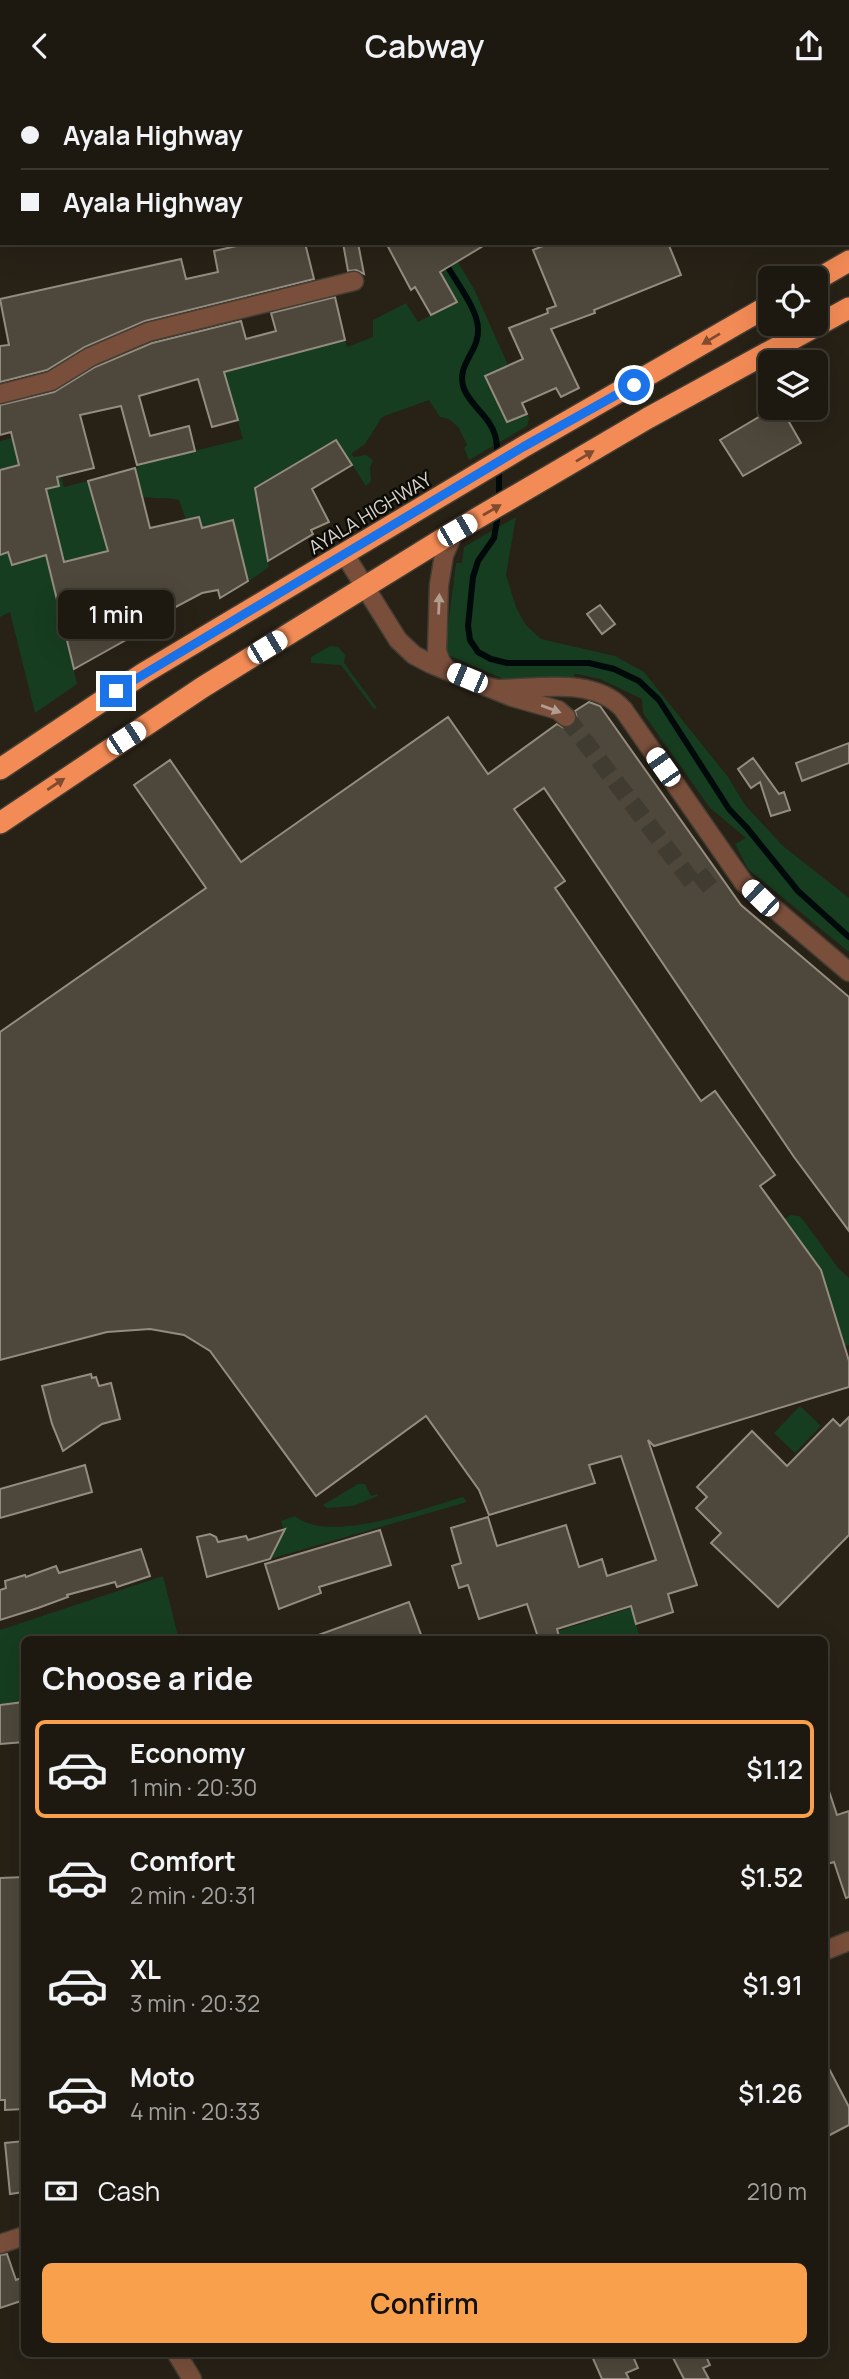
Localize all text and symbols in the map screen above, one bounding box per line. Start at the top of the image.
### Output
text: Cabway [365,24,484,68]
icon: back [21,27,59,65]
icon: share [790,27,828,65]
text: Ayala Highway [63,117,243,153]
text: Ayala Highway [63,184,243,220]
map controls [758,266,828,420]
button: locate [758,266,828,336]
one-way arrow [701,333,720,345]
button: layers [758,350,828,420]
route start [618,369,650,401]
one-way arrow [575,449,594,462]
street label: AYALA HIGHWAY [304,466,437,560]
one-way arrow [482,504,501,516]
car [434,510,481,550]
callout: 1 min [58,589,174,639]
one-way arrow [433,593,444,615]
text: 1 min [89,598,143,630]
car [244,627,291,667]
car [444,660,491,696]
route end [100,675,132,707]
one-way arrow [540,704,561,715]
car [103,718,150,758]
car [643,744,684,790]
one-way arrow [47,777,65,791]
car [738,876,783,920]
text: Choose a ride [42,1656,253,1700]
text: Economy [130,1735,245,1771]
icon: car [46,1738,109,1801]
text: $1.12 [747,1751,803,1787]
text: 1 min · 20:30 [130,1771,257,1803]
text: Comfort [130,1843,236,1879]
icon: car [46,1846,109,1909]
text: $1.52 [740,1859,803,1895]
text: 2 min · 20:31 [130,1879,256,1911]
text: XL [130,1951,161,1987]
icon: car [46,1954,109,2017]
text: $1.91 [742,1967,803,2003]
text: 3 min · 20:32 [130,1987,260,2019]
text: Moto [130,2059,195,2095]
icon: car [46,2062,109,2125]
text: $1.26 [738,2075,803,2111]
text: 4 min · 20:33 [130,2095,261,2127]
icon: cash [42,2172,80,2210]
text: Cash [98,2173,160,2209]
text: 210 m [747,2175,807,2207]
button: Confirm [42,2263,807,2343]

